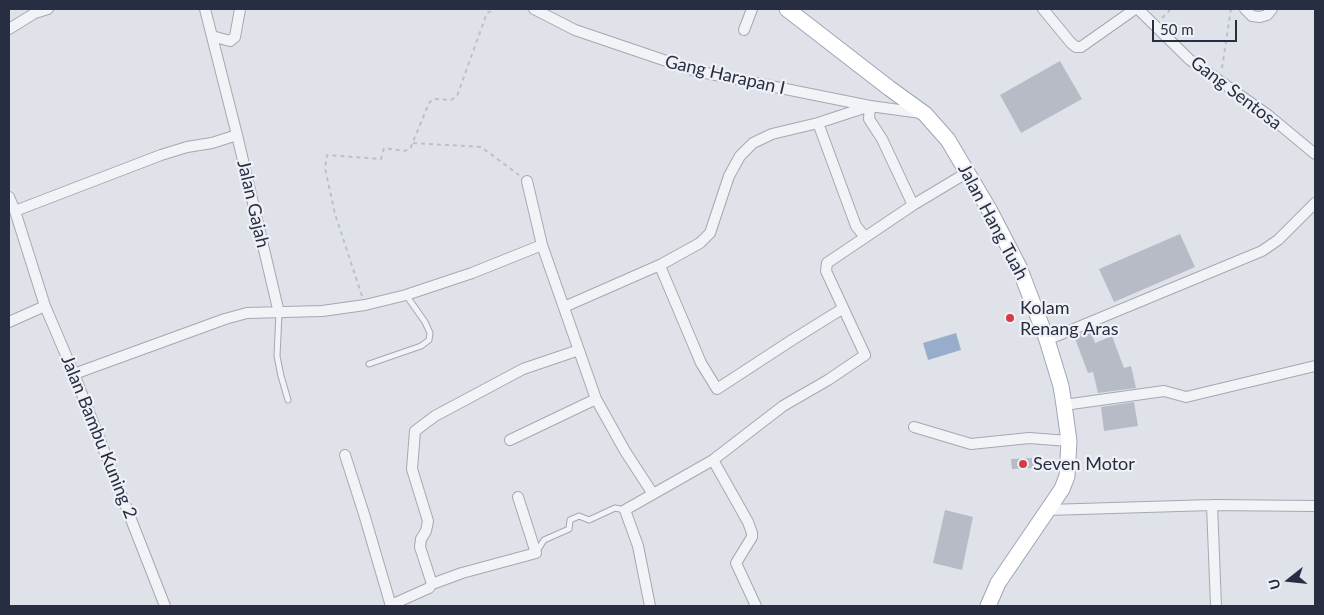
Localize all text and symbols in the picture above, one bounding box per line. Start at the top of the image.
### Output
scale bar [1154,10,1239,42]
text: 50 m [1160,20,1194,38]
street label: Gang Harapan I [663,51,787,99]
street label: Gang Sentosa [1186,52,1286,134]
street label: Jalan Gajah [232,158,274,250]
street label: Jalan Hang Tuah [953,160,1033,284]
place label: Kolam Renang Aras [1020,297,1118,340]
marker: Kolam Renang Aras [1004,312,1016,324]
street label: Jalan Bambu Kuning 2 [56,352,142,522]
place label: Seven Motor [1033,453,1135,475]
marker: Seven Motor [1017,458,1029,470]
north arrow [1264,555,1314,605]
text: U [1264,577,1284,592]

